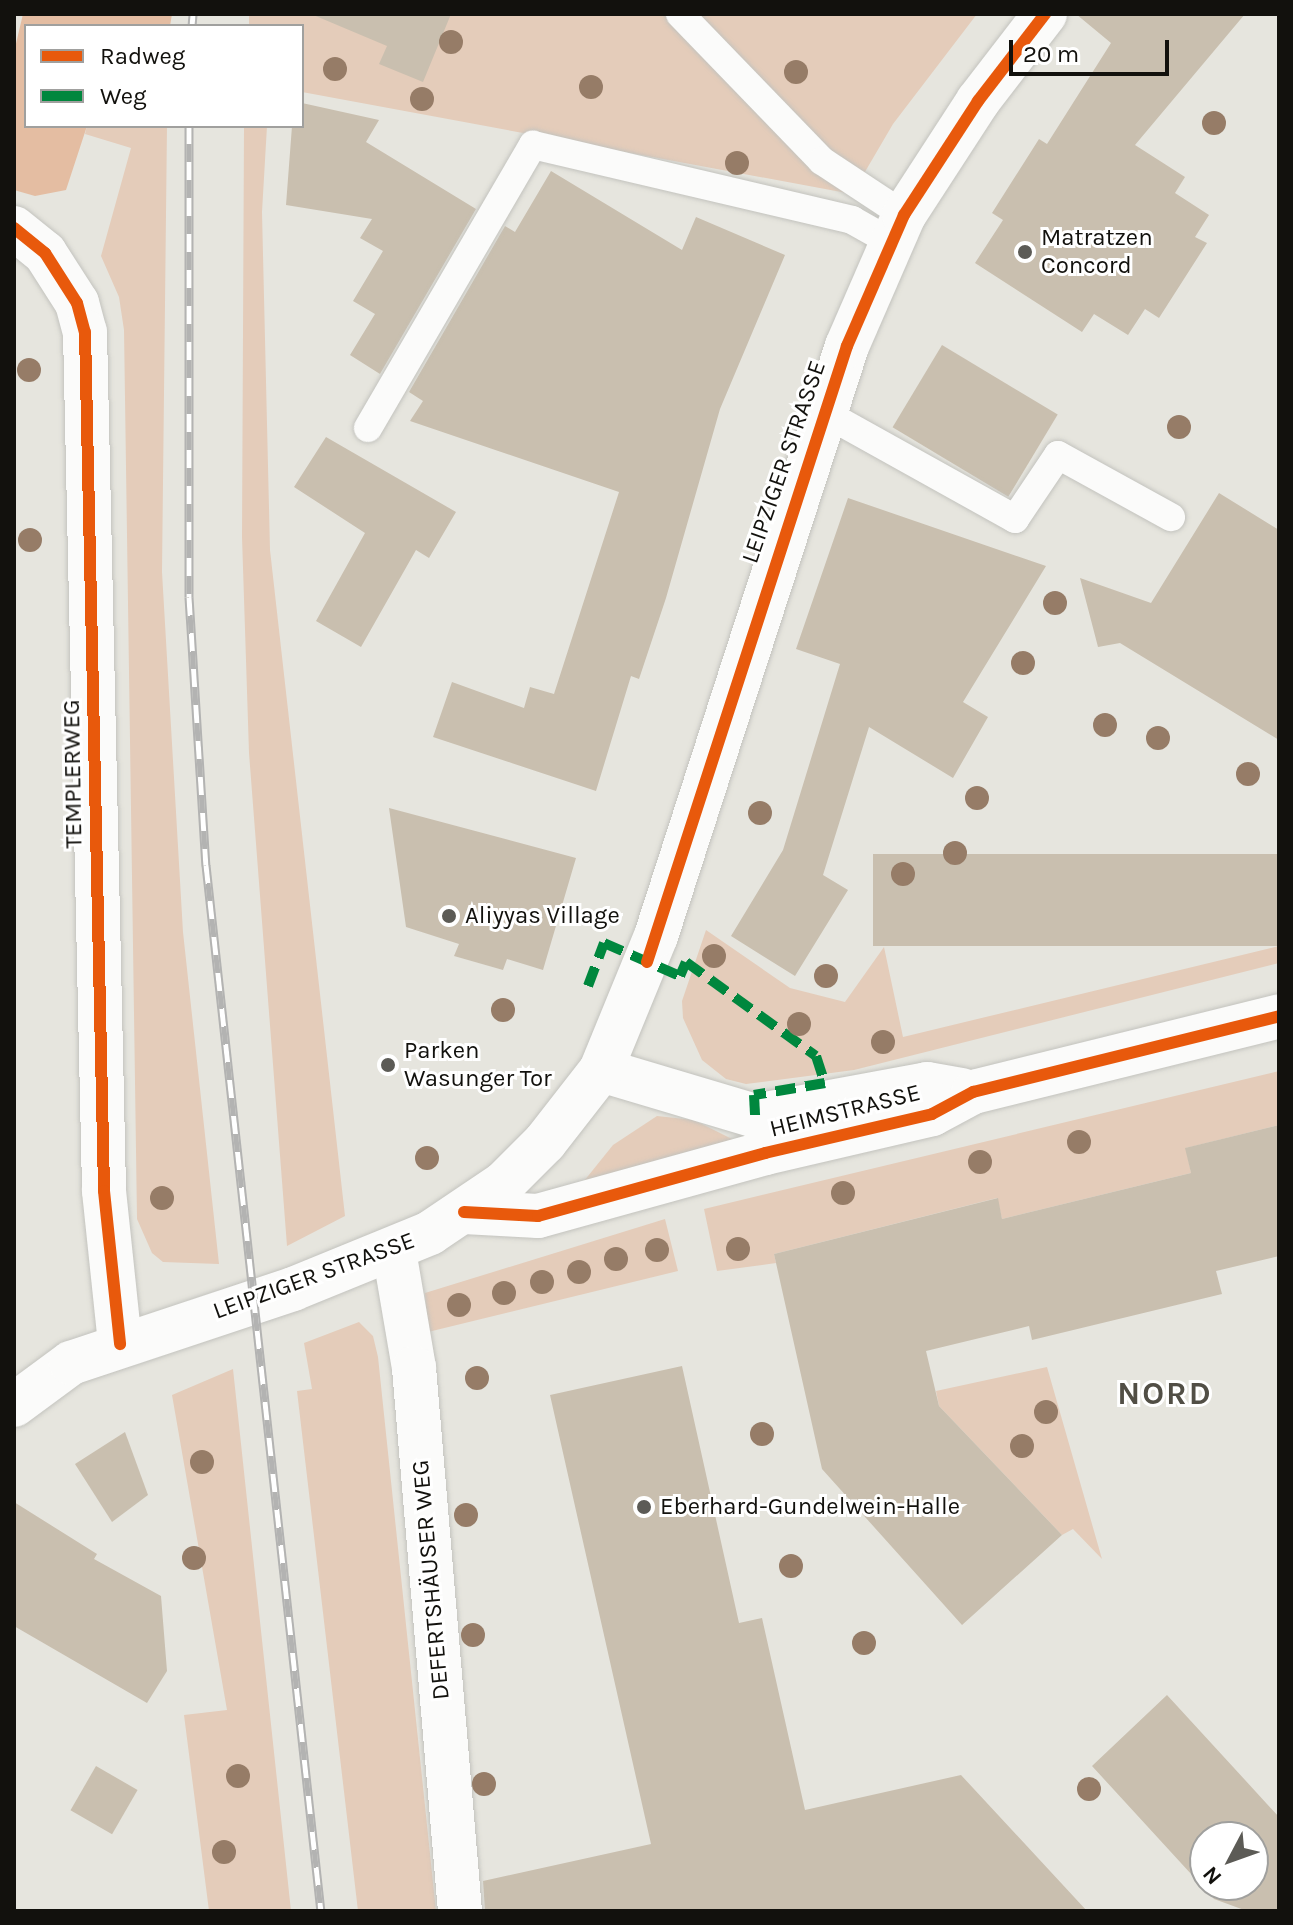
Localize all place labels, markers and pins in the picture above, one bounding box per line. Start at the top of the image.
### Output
place label: Matratzen Concord [1041,224,1153,280]
marker: Matratzen Concord [1016,243,1034,261]
place label: Aliyyas Village [465,902,620,930]
marker: Aliyyas Village [440,907,458,925]
place label: Parken Wasunger Tor [404,1037,552,1093]
marker: Parken Wasunger Tor [379,1056,397,1074]
place label: Eberhard-Gundelwein-Halle [660,1493,960,1521]
marker: Eberhard-Gundelwein-Halle [635,1498,653,1516]

